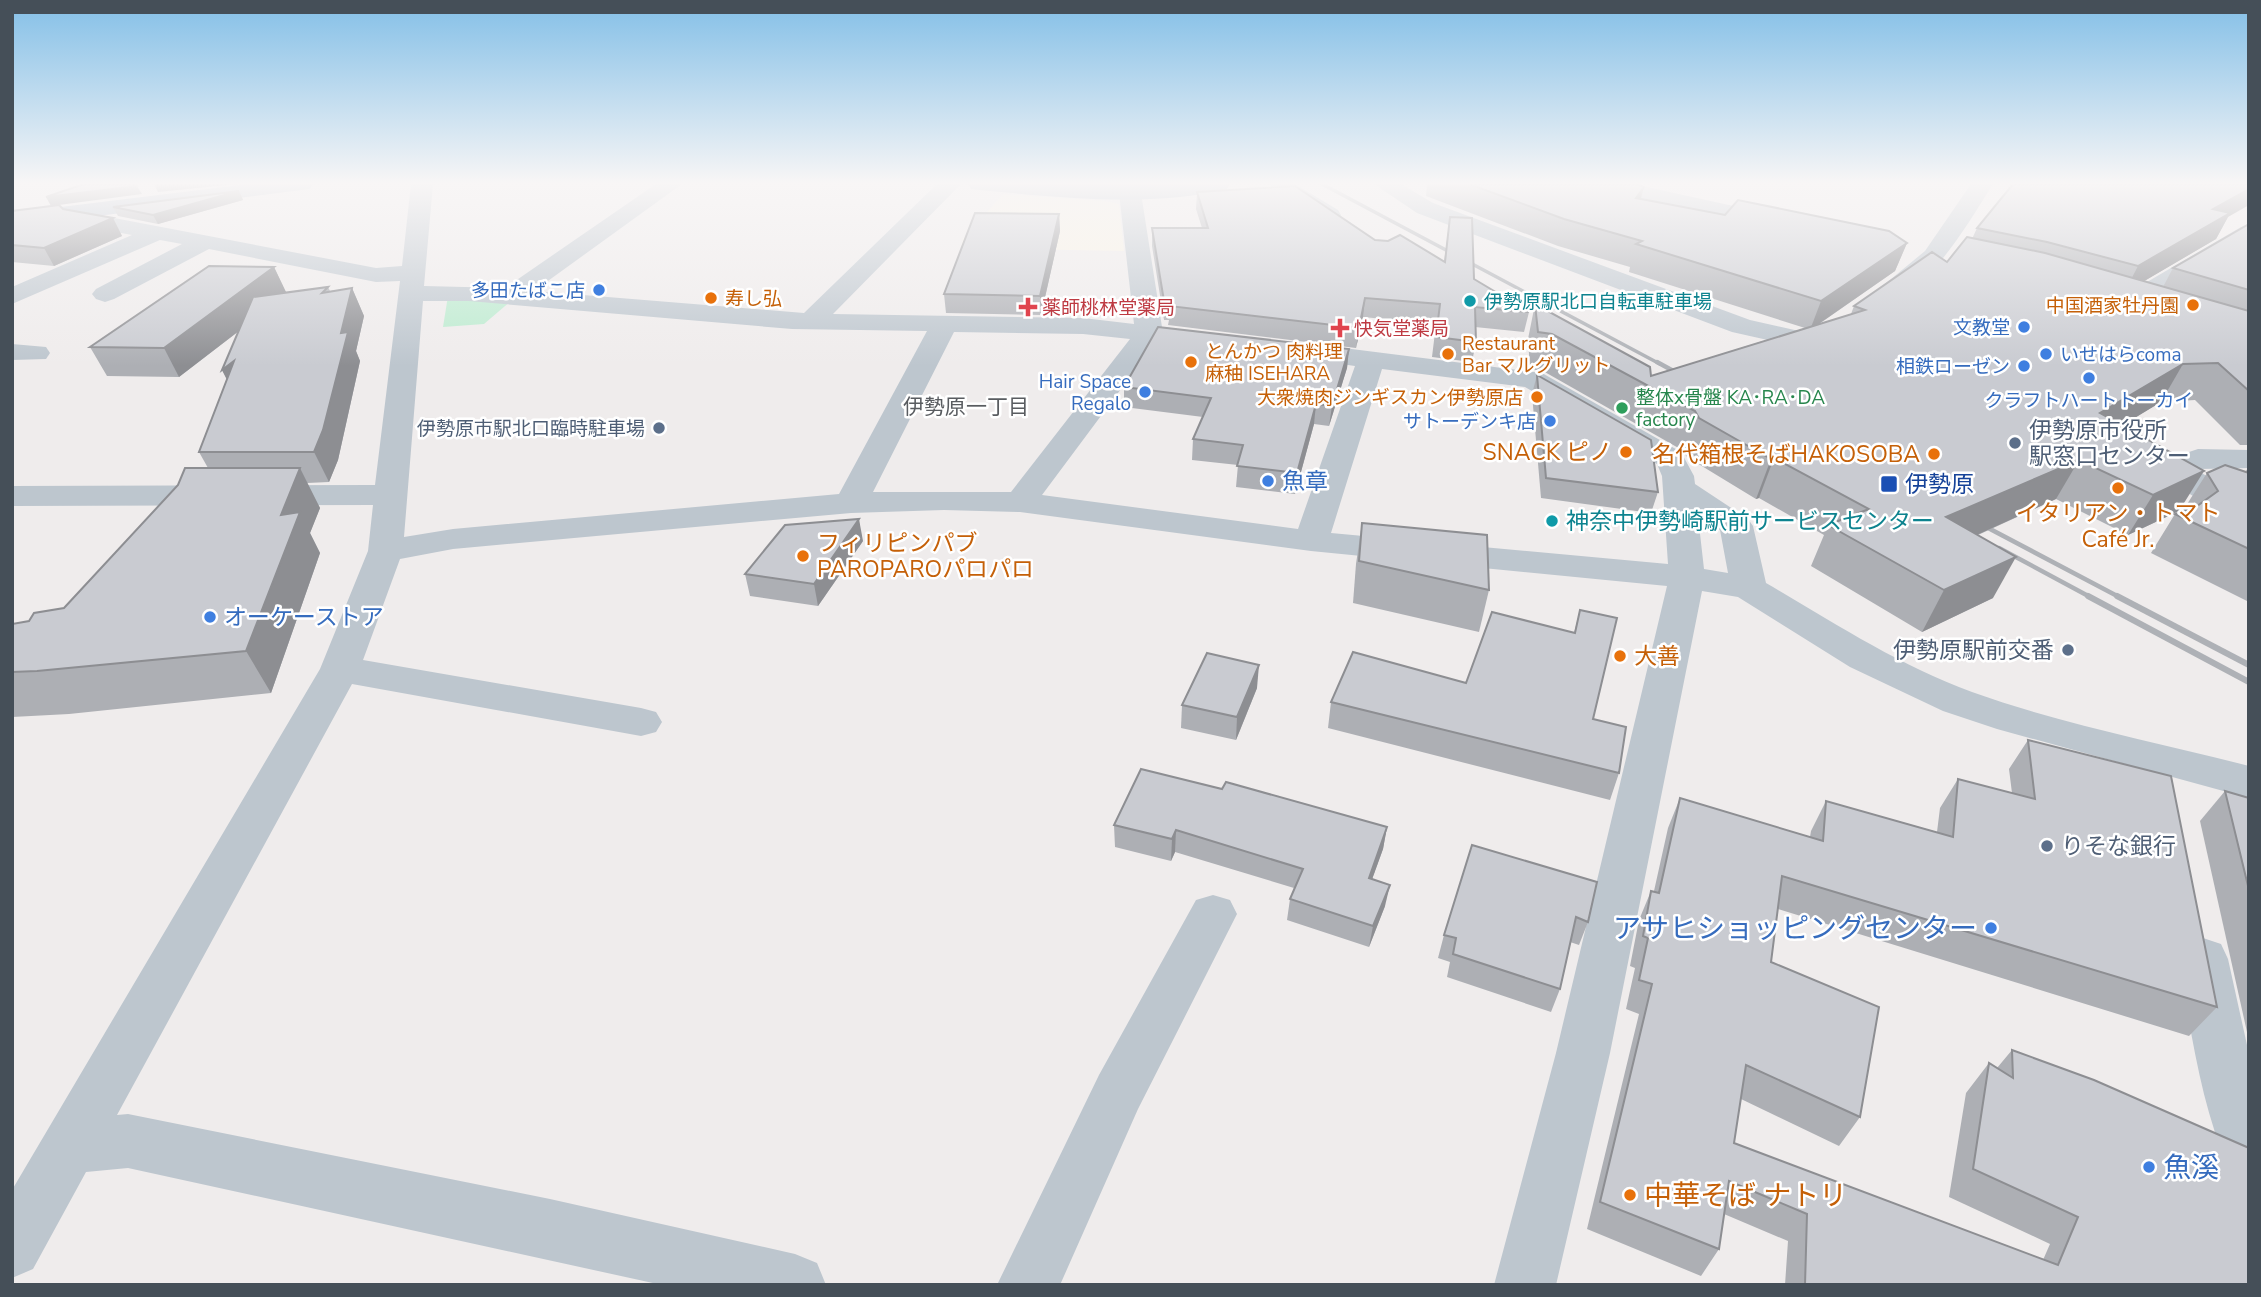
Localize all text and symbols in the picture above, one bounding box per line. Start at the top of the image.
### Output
place label: 多田たばこ店 [471,278,585,304]
marker: 多田たばこ店 [591,282,607,298]
place label: 寿し弘 [725,286,782,312]
place label: 伊勢原駅北口自転車駐車場 [1484,289,1712,315]
marker: 寿し弘 [703,290,719,306]
marker: 伊勢原駅北口自転車駐車場 [1462,293,1478,309]
place label: 中国酒家牡丹園 [2046,293,2179,319]
place label: 薬師桃林堂薬局 [1042,295,1175,321]
marker: 中国酒家牡丹園 [2185,297,2201,313]
marker: 薬師桃林堂薬局 [1020,299,1036,315]
place label: 文教堂 [1953,315,2010,341]
place label: 快気堂薬局 [1354,316,1449,342]
marker: 文教堂 [2016,319,2032,335]
marker: 快気堂薬局 [1332,320,1348,336]
place label: Restaurant Bar マルグリット [1462,331,1611,379]
place label: とんかつ 肉料理 麻秞 ISEHARA [1205,339,1343,387]
place label: いせはらcoma [2060,342,2182,368]
marker: Restaurant Bar マルグリット [1440,346,1456,362]
marker: いせはらcoma [2038,346,2054,362]
marker: とんかつ 肉料理 麻秞 ISEHARA [1183,354,1199,370]
place label: 相鉄ローゼン [1896,354,2010,380]
marker: 相鉄ローゼン [2016,358,2032,374]
place label: Hair Space Regalo [1039,369,1131,417]
marker: クラフトハートトーカイ [2081,370,2097,386]
marker: Hair Space Regalo [1137,384,1153,400]
place label: 大衆焼肉ジンギスカン伊勢原店 [1257,385,1523,411]
place label: 整体x骨盤 KA･RA･DA factory [1636,385,1825,433]
place label: クラフトハートトーカイ [1984,388,2194,414]
marker: 大衆焼肉ジンギスカン伊勢原店 [1529,389,1545,405]
district label: 伊勢原一丁目 [903,393,1029,421]
marker: 整体x骨盤 KA･RA･DA factory [1614,400,1630,416]
place label: サトーデンキ店 [1403,409,1536,435]
marker: サトーデンキ店 [1542,413,1558,429]
place label: 伊勢原市役所 駅窓口センター [2029,415,2190,472]
place label: 伊勢原市駅北口臨時駐車場 [417,416,645,442]
marker: 伊勢原市駅北口臨時駐車場 [651,420,667,436]
marker: 伊勢原市役所 駅窓口センター [2007,435,2023,451]
place label: SNACK ピノ [1483,437,1612,468]
place label: 名代箱根そばHAKOSOBA [1652,439,1920,470]
marker: SNACK ピノ [1618,444,1634,460]
marker: 名代箱根そばHAKOSOBA [1926,446,1942,462]
place label: 魚章 [1282,466,1328,497]
place label: 伊勢原 [1905,469,1974,500]
marker: 魚章 [1260,473,1276,489]
marker: 伊勢原 [1879,474,1899,494]
marker: イタリアン・トマト Café Jr. [2110,480,2126,496]
place label: イタリアン・トマト Café Jr. [2015,498,2221,555]
place label: 神奈中伊勢崎駅前サービスセンター [1566,506,1934,537]
marker: 神奈中伊勢崎駅前サービスセンター [1544,513,1560,529]
place label: フィリピンパブ PAROPAROパロパロ [817,528,1034,585]
marker: フィリピンパブ PAROPAROパロパロ [795,548,811,564]
place label: オーケーストア [224,602,384,633]
marker: オーケーストア [202,609,218,625]
place label: 伊勢原駅前交番 [1893,635,2054,666]
place label: 大善 [1634,641,1680,672]
marker: 伊勢原駅前交番 [2060,642,2076,658]
marker: 大善 [1612,648,1628,664]
place label: りそな銀行 [2061,831,2176,862]
marker: りそな銀行 [2039,838,2055,854]
place label: アサヒショッピングセンター [1613,910,1977,948]
marker: アサヒショッピングセンター [1983,920,1999,936]
place label: 魚溪 [2163,1149,2219,1187]
marker: 魚溪 [2141,1159,2157,1175]
place label: 中華そば ナトリ [1644,1177,1847,1215]
marker: 中華そば ナトリ [1622,1187,1638,1203]

